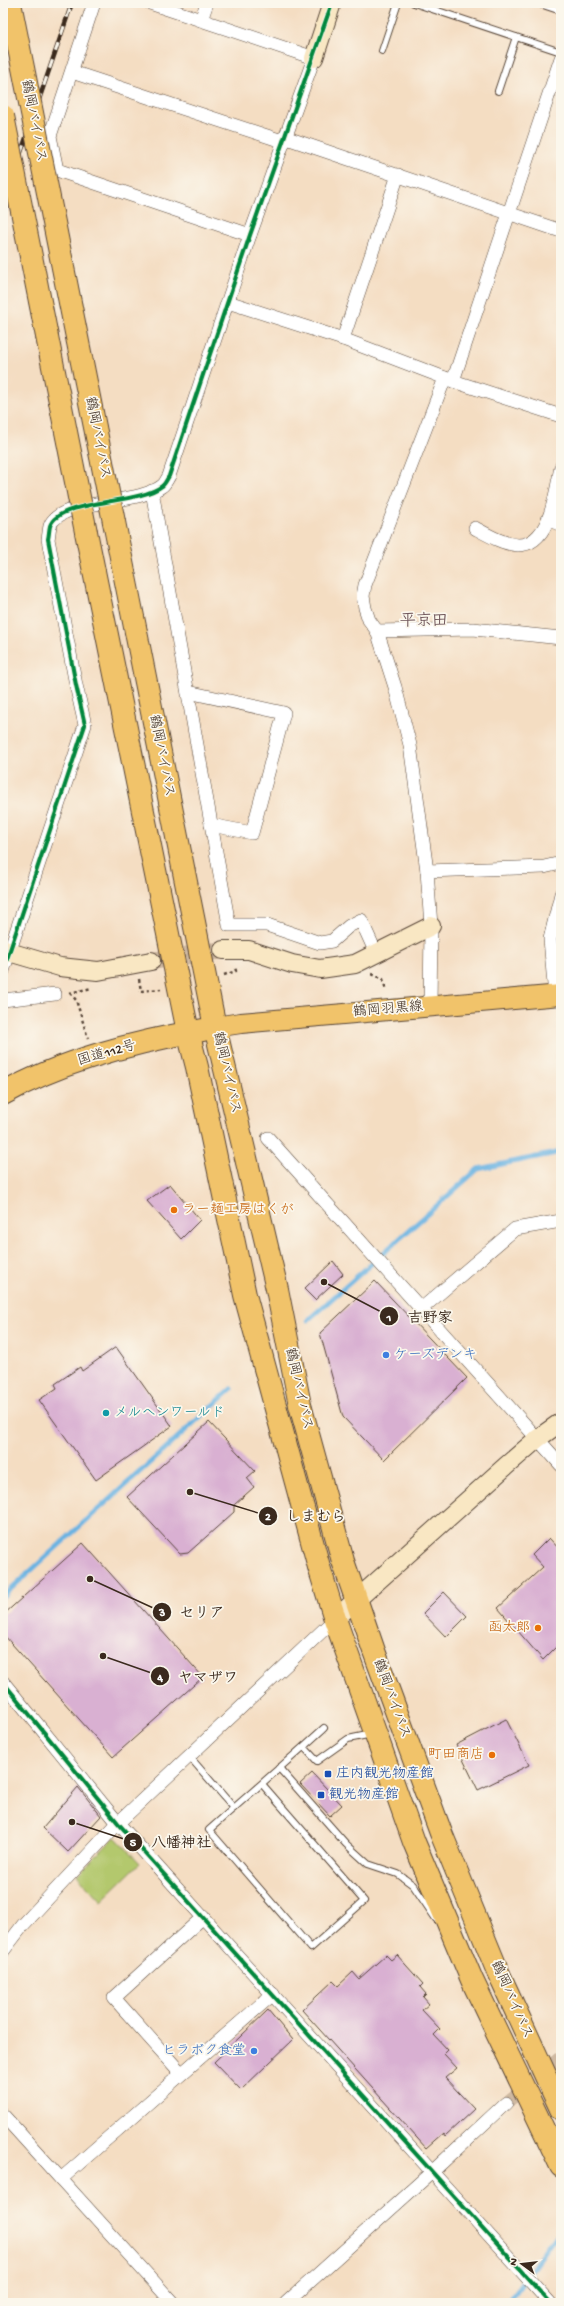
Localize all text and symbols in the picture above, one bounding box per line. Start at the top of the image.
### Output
street label: 鶴岡バイパス [17,78,49,164]
street label: 鶴岡バイパス [81,395,113,481]
district label: 平京田 [400,611,448,632]
street label: 鶴岡バイパス [145,713,177,799]
street label: 鶴岡羽黒線 [352,998,424,1022]
street label: 鶴岡バイパス [208,1030,244,1116]
street label: 国道112号 [76,1038,138,1070]
place label: ラー麺工房はくが [182,1202,294,1219]
marker: ラー麺工房はくが [169,1205,179,1215]
callout: 吉野家 [379,1303,460,1330]
text: 吉野家 [407,1309,453,1328]
text: 1 [386,1312,392,1326]
street label: 鶴岡バイパス [280,1346,316,1432]
place label: ケーズデンキ [394,1347,477,1364]
marker: ケーズデンキ [381,1350,391,1360]
place label: メルヘンワールド [114,1405,225,1422]
marker: メルヘンワールド [101,1408,111,1418]
callout: しまむら [258,1502,354,1529]
text: しまむら [286,1509,346,1527]
text: 2 [265,1511,271,1525]
callout: セリア [152,1599,233,1626]
text: セリア [179,1605,225,1623]
text: 3 [158,1607,165,1621]
place label: 函太郎 [488,1620,530,1637]
marker: 函太郎 [533,1623,543,1633]
street label: 鶴岡バイパス [369,1657,413,1741]
callout: ヤマザワ [150,1663,246,1690]
text: ヤマザワ [178,1670,238,1688]
text: 4 [156,1672,163,1686]
place label: 町田商店 [428,1747,484,1764]
marker: 町田商店 [487,1750,497,1760]
place label: 庄内観光物産館 [336,1766,434,1783]
marker: 庄内観光物産館 [323,1769,333,1779]
place label: 観光物産館 [329,1787,399,1804]
marker: 観光物産館 [316,1790,326,1800]
callout: 八幡神社 [123,1829,219,1856]
text: 八幡神社 [151,1834,211,1853]
text: 5 [130,1837,137,1851]
street label: 鶴岡バイパス [486,1958,536,2042]
place label: ヒラボク食堂 [162,2043,246,2060]
marker: ヒラボク食堂 [249,2046,259,2056]
north arrow [502,2244,542,2284]
text: N [508,2257,521,2267]

